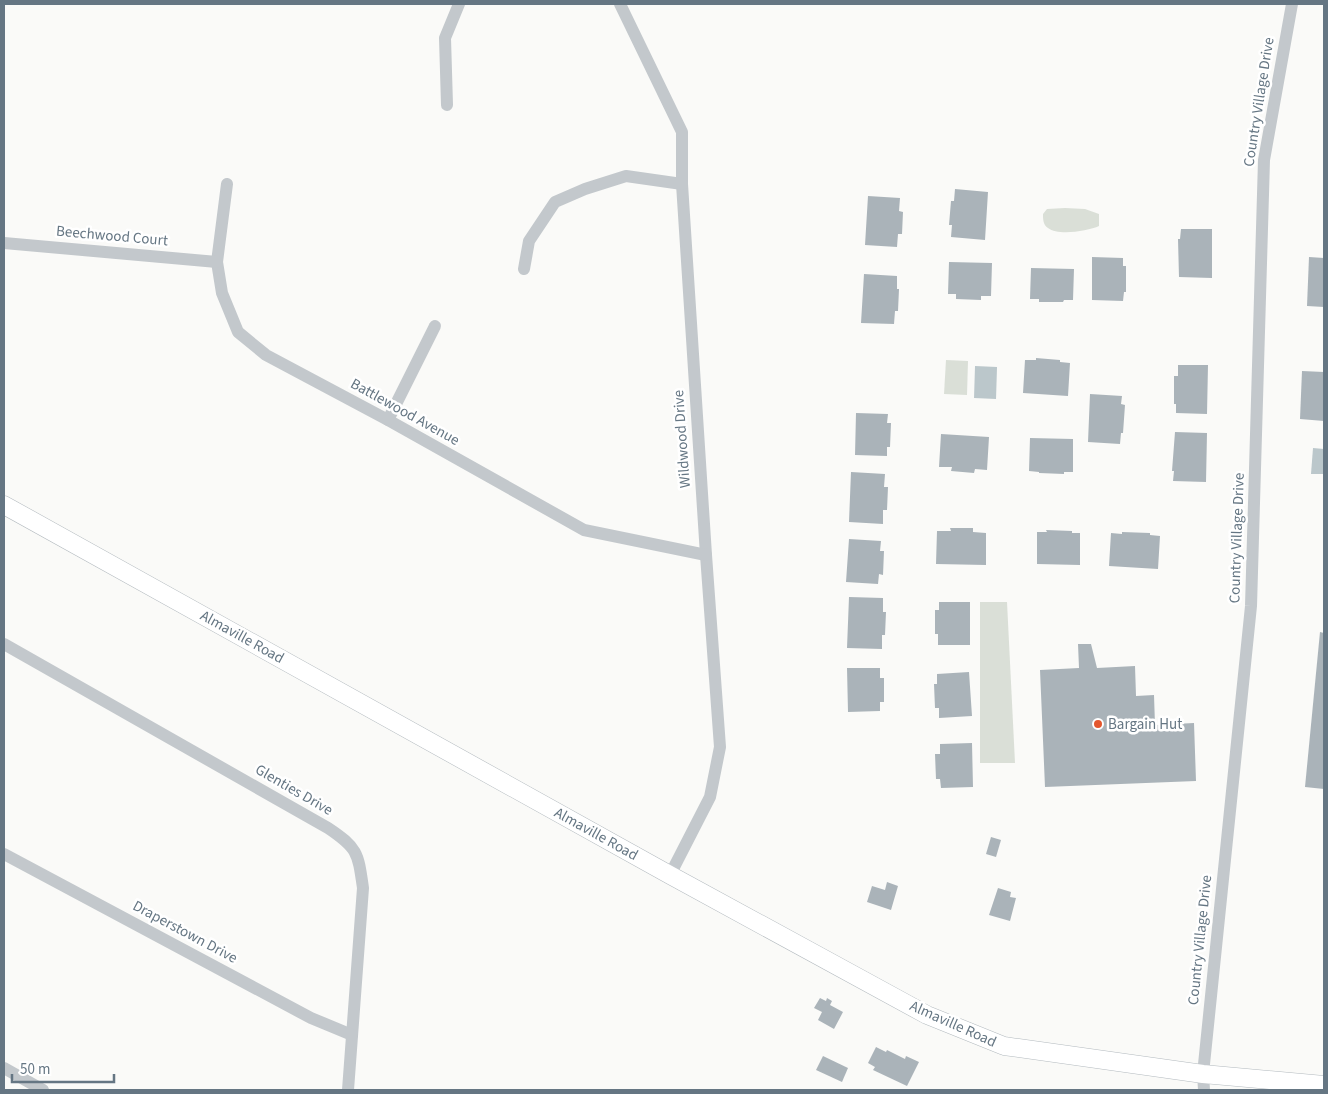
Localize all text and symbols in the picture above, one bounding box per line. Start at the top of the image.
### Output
street label: Country Village Drive [1238,36,1280,168]
street label: Beechwood Court [55,221,169,251]
street label: Battlewood Avenue [347,373,463,451]
street label: Wildwood Drive [668,389,696,489]
street label: Country Village Drive [1224,472,1250,604]
street label: Almaville Road [196,605,288,669]
place label: Bargain Hut [1108,714,1182,735]
marker: Bargain Hut [1092,718,1104,730]
street label: Glenties Drive [251,759,337,821]
street label: Almaville Road [550,802,642,866]
street label: Country Village Drive [1183,874,1217,1006]
street label: Draperstown Drive [129,896,241,968]
street label: Almaville Road [906,996,1000,1052]
scale bar [12,1052,115,1084]
text: 50 m [20,1059,50,1080]

